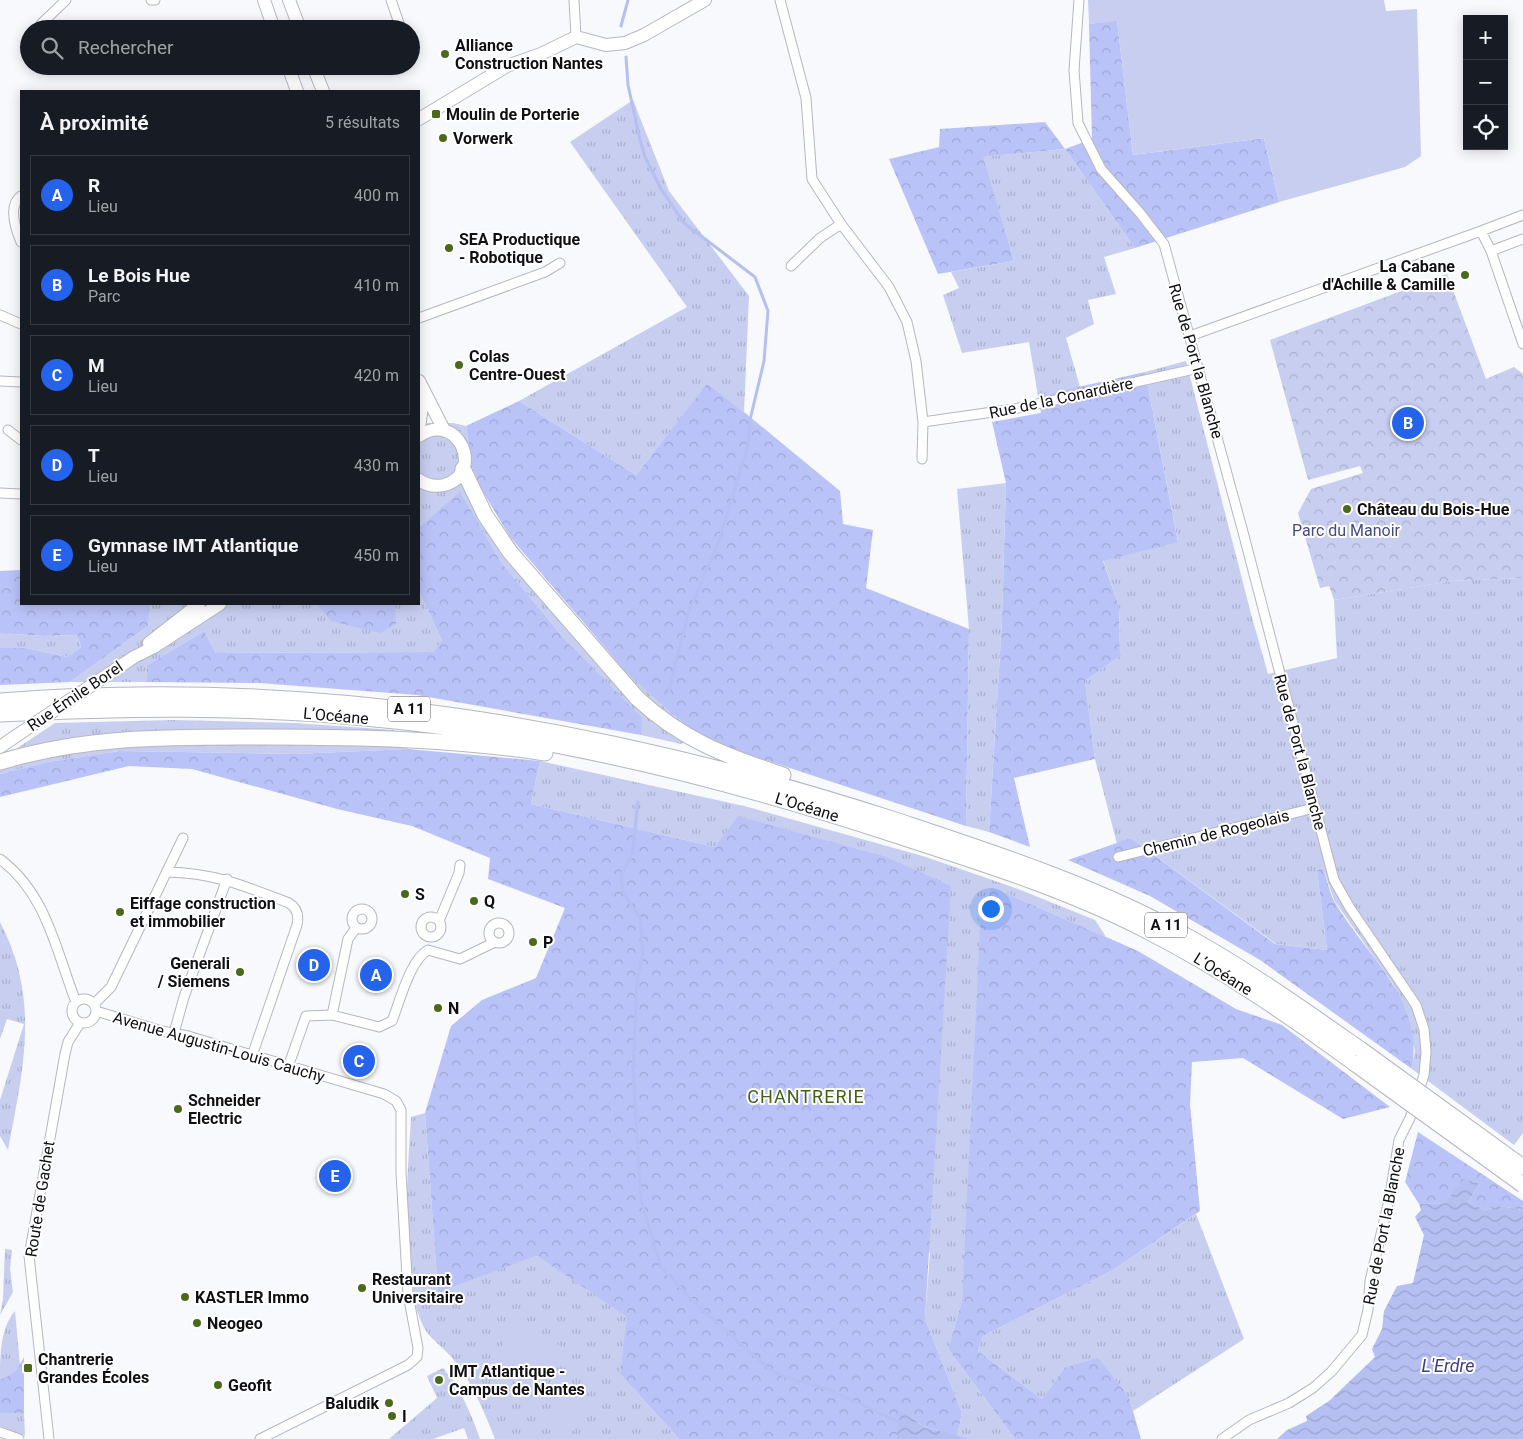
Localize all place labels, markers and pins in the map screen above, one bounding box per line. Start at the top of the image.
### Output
place label: Alliance Construction Nantes [455,36,603,73]
marker: Alliance Construction Nantes [439,48,451,60]
place label: Moulin de Porterie [446,105,580,124]
marker: Moulin de Porterie [430,108,442,120]
place label: Vorwerk [453,129,513,148]
marker: Vorwerk [437,132,449,144]
place label: SEA Productique - Robotique [459,230,580,267]
marker: SEA Productique - Robotique [443,242,455,254]
place label: La Cabane d'Achille & Camille [1322,257,1455,294]
marker: La Cabane d'Achille & Camille [1459,269,1471,281]
place label: Colas Centre-Ouest [469,347,566,384]
marker: Colas Centre-Ouest [453,359,465,371]
pin: B [1392,404,1424,442]
place label: Château du Bois-Hue [1357,500,1510,519]
marker: Château du Bois-Hue [1341,503,1353,515]
place label: S [415,885,425,904]
marker: S [399,888,411,900]
place label: Q [484,892,495,911]
place label: Eiffage construction et immobilier [130,894,276,931]
marker: Q [468,895,480,907]
marker: Eiffage construction et immobilier [114,906,126,918]
place label: P [543,933,553,952]
marker: P [527,936,539,948]
pin: D [298,946,330,984]
place label: Generali / Siemens [157,954,230,991]
pin: A [360,956,392,994]
marker: Generali / Siemens [234,966,246,978]
place label: N [448,999,459,1018]
marker: N [432,1002,444,1014]
pin: C [343,1042,375,1080]
place label: Schneider Electric [188,1091,261,1128]
marker: Schneider Electric [172,1103,184,1115]
pin: E [319,1157,351,1195]
place label: Restaurant Universitaire [372,1270,464,1307]
marker: Restaurant Universitaire [356,1282,368,1294]
place label: KASTLER Immo [195,1288,309,1307]
marker: KASTLER Immo [179,1291,191,1303]
place label: Neogeo [207,1314,263,1333]
marker: Neogeo [191,1317,203,1329]
place label: Chantrerie Grandes Écoles [38,1350,149,1387]
marker: Chantrerie Grandes Écoles [22,1362,34,1374]
place label: IMT Atlantique - Campus de Nantes [449,1362,585,1399]
marker: IMT Atlantique - Campus de Nantes [433,1374,445,1386]
place label: Geofit [228,1376,272,1395]
marker: Geofit [212,1379,224,1391]
place label: Baludik [325,1394,379,1413]
marker: Baludik [383,1397,395,1409]
place label: I [402,1407,407,1426]
marker: I [386,1410,398,1422]

